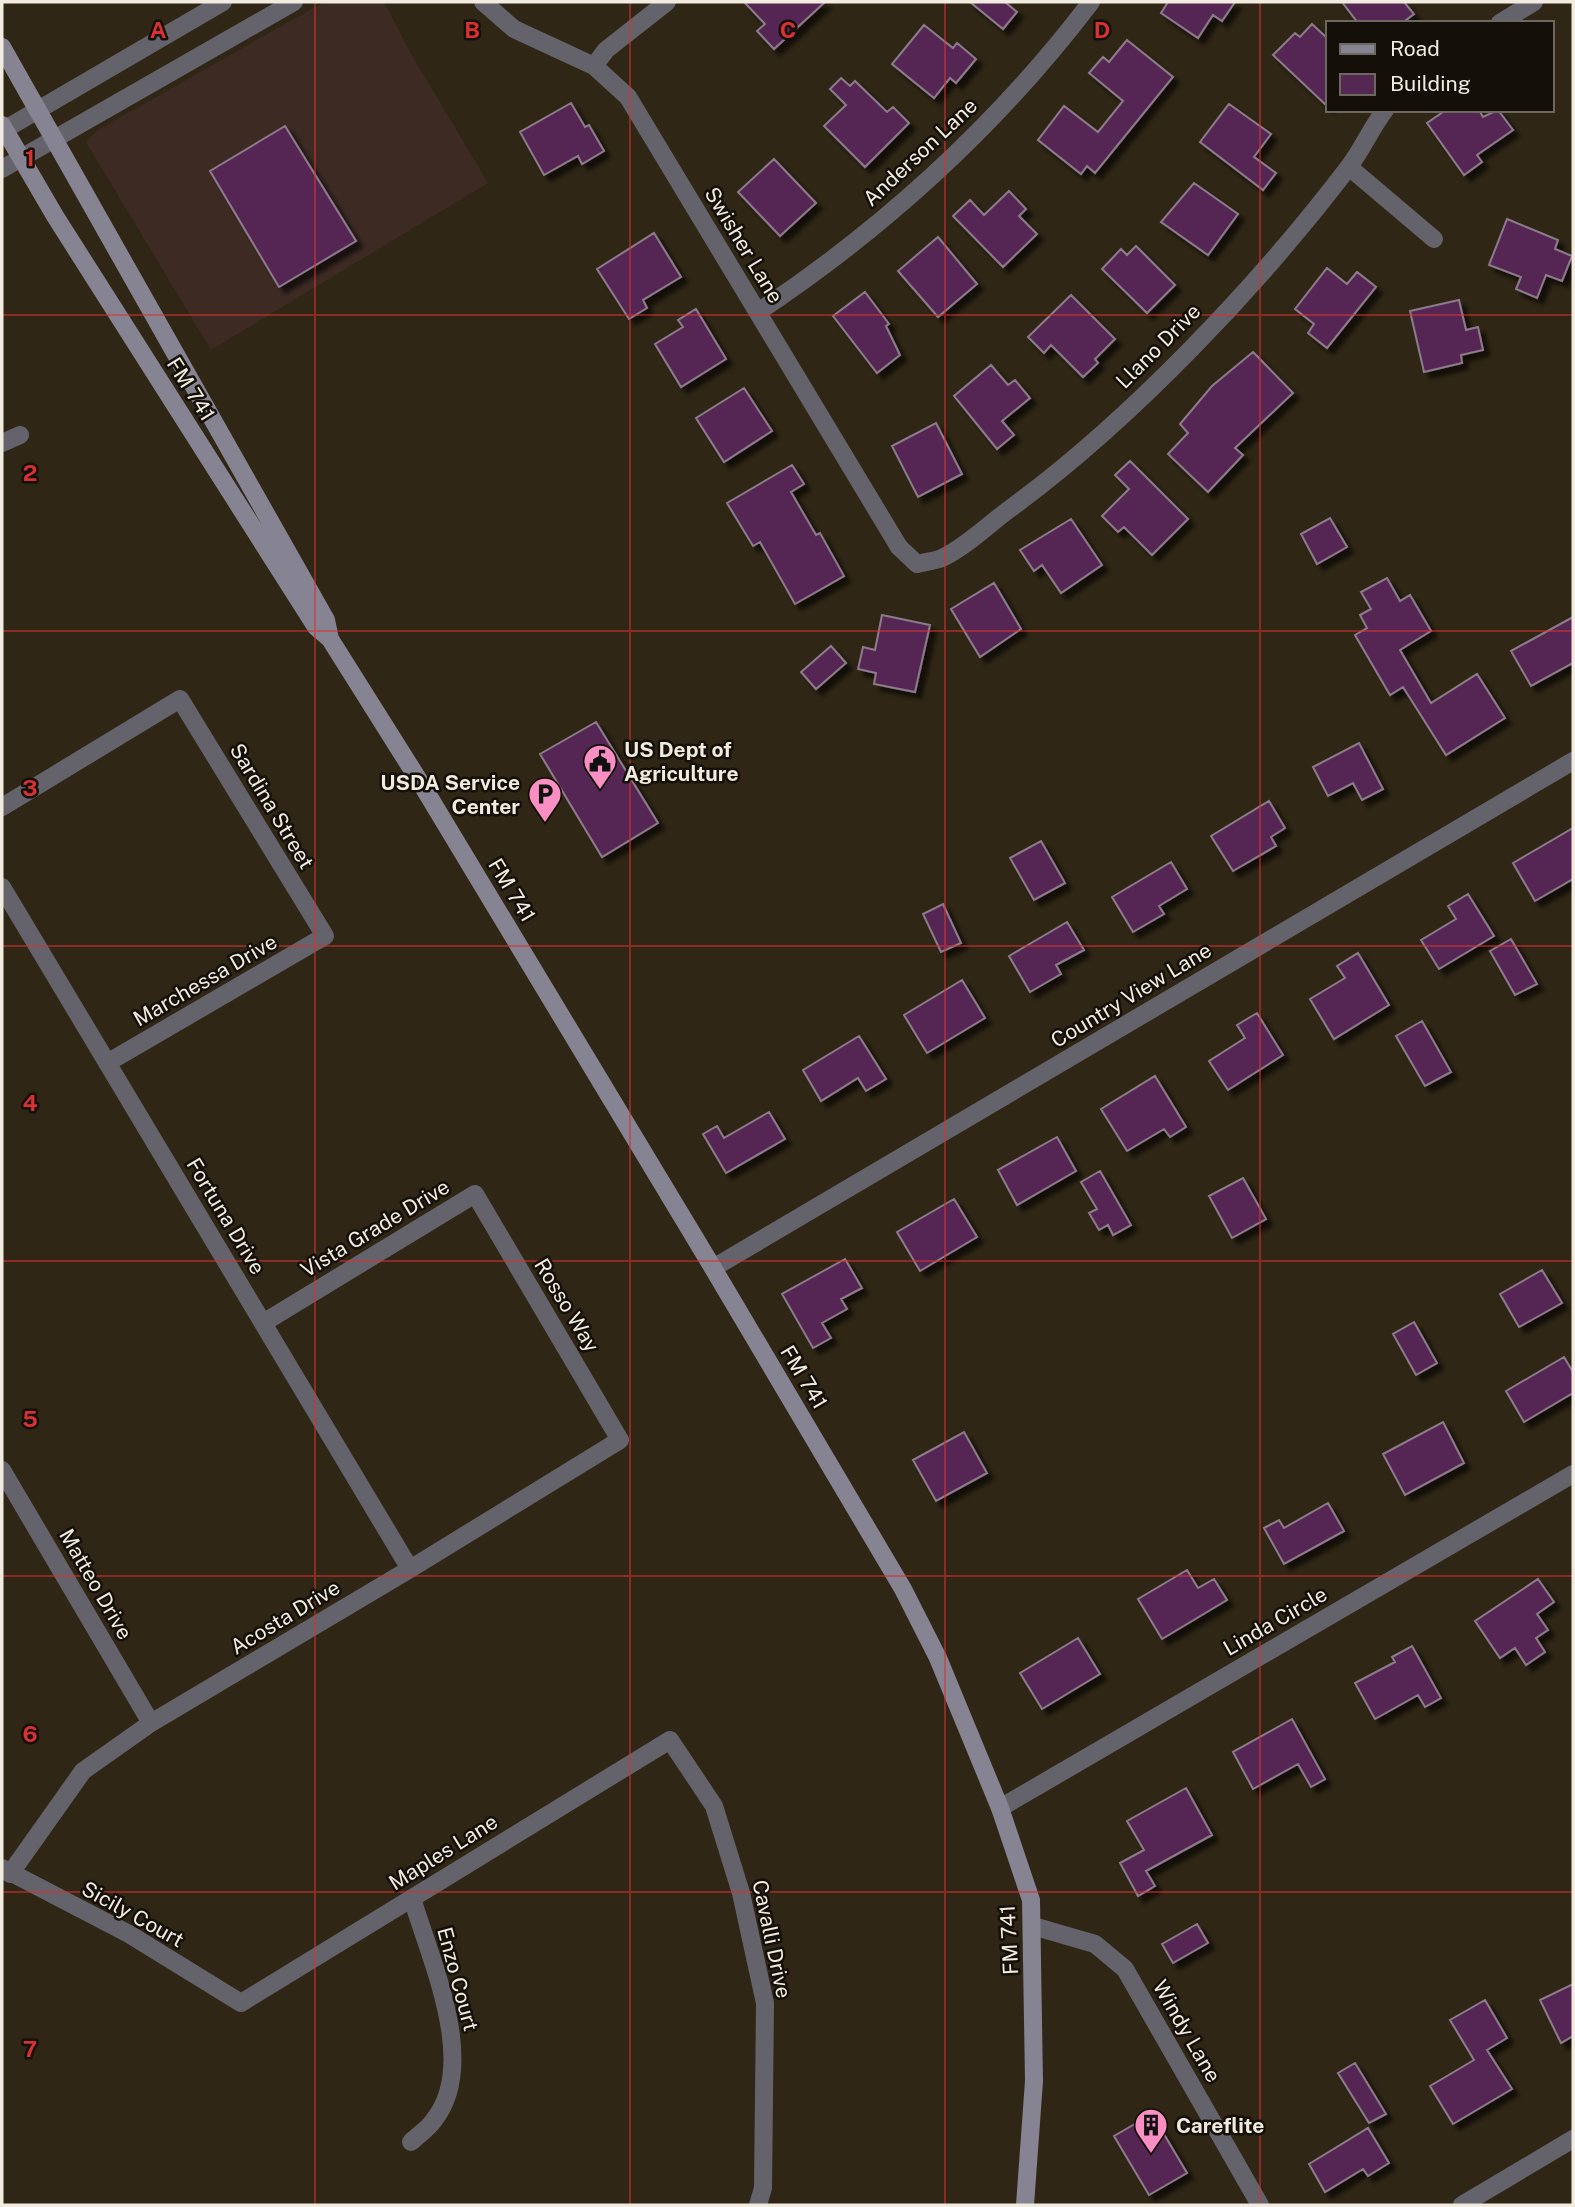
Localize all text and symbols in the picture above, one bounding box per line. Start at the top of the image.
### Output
text: A [150,16,167,43]
text: B [464,16,480,43]
text: C [780,16,796,43]
text: D [1094,16,1110,43]
legend [1326,21,1554,112]
text: Road [1390,36,1440,61]
text: Building [1390,71,1471,96]
street label: Anderson Lane [858,93,982,211]
text: 1 [25,144,35,171]
street label: Swisher Lane [700,182,788,308]
street label: Llano Drive [1111,299,1205,393]
street label: FM 741 [162,353,220,425]
text: 2 [23,459,37,486]
place label: US Dept of Agriculture [624,737,739,786]
street label: Sardina Street [225,739,319,873]
public building icon: US Dept of Agriculture [581,742,619,791]
place label: USDA Service Center [380,770,520,819]
text: 3 [22,774,38,801]
parking icon: USDA Service Center [526,775,564,824]
street label: FM 741 [483,854,541,926]
street label: Marchessa Drive [129,929,281,1031]
street label: Country View Lane [1046,937,1216,1053]
text: 4 [22,1089,38,1116]
street label: Fortuna Drive [181,1153,271,1279]
street label: Vista Grade Drive [296,1174,454,1282]
street label: Rosso Way [529,1254,605,1356]
street label: FM 741 [775,1341,833,1413]
text: 5 [22,1405,38,1432]
street label: Matteo Drive [54,1524,138,1644]
street label: Acosta Drive [226,1575,344,1659]
street label: Linda Circle [1219,1581,1331,1661]
text: 6 [22,1720,38,1747]
street label: Maples Lane [384,1809,502,1895]
street label: Sicily Court [78,1876,188,1952]
street label: Cavalli Drive [747,1878,797,2000]
street label: FM 741 [995,1904,1023,1976]
street label: Enzo Court [432,1924,484,2034]
street label: Windy Lane [1148,1976,1226,2086]
text: 7 [23,2035,37,2062]
building icon: Careflite [1132,2106,1170,2155]
place label: Careflite [1176,2113,1264,2138]

